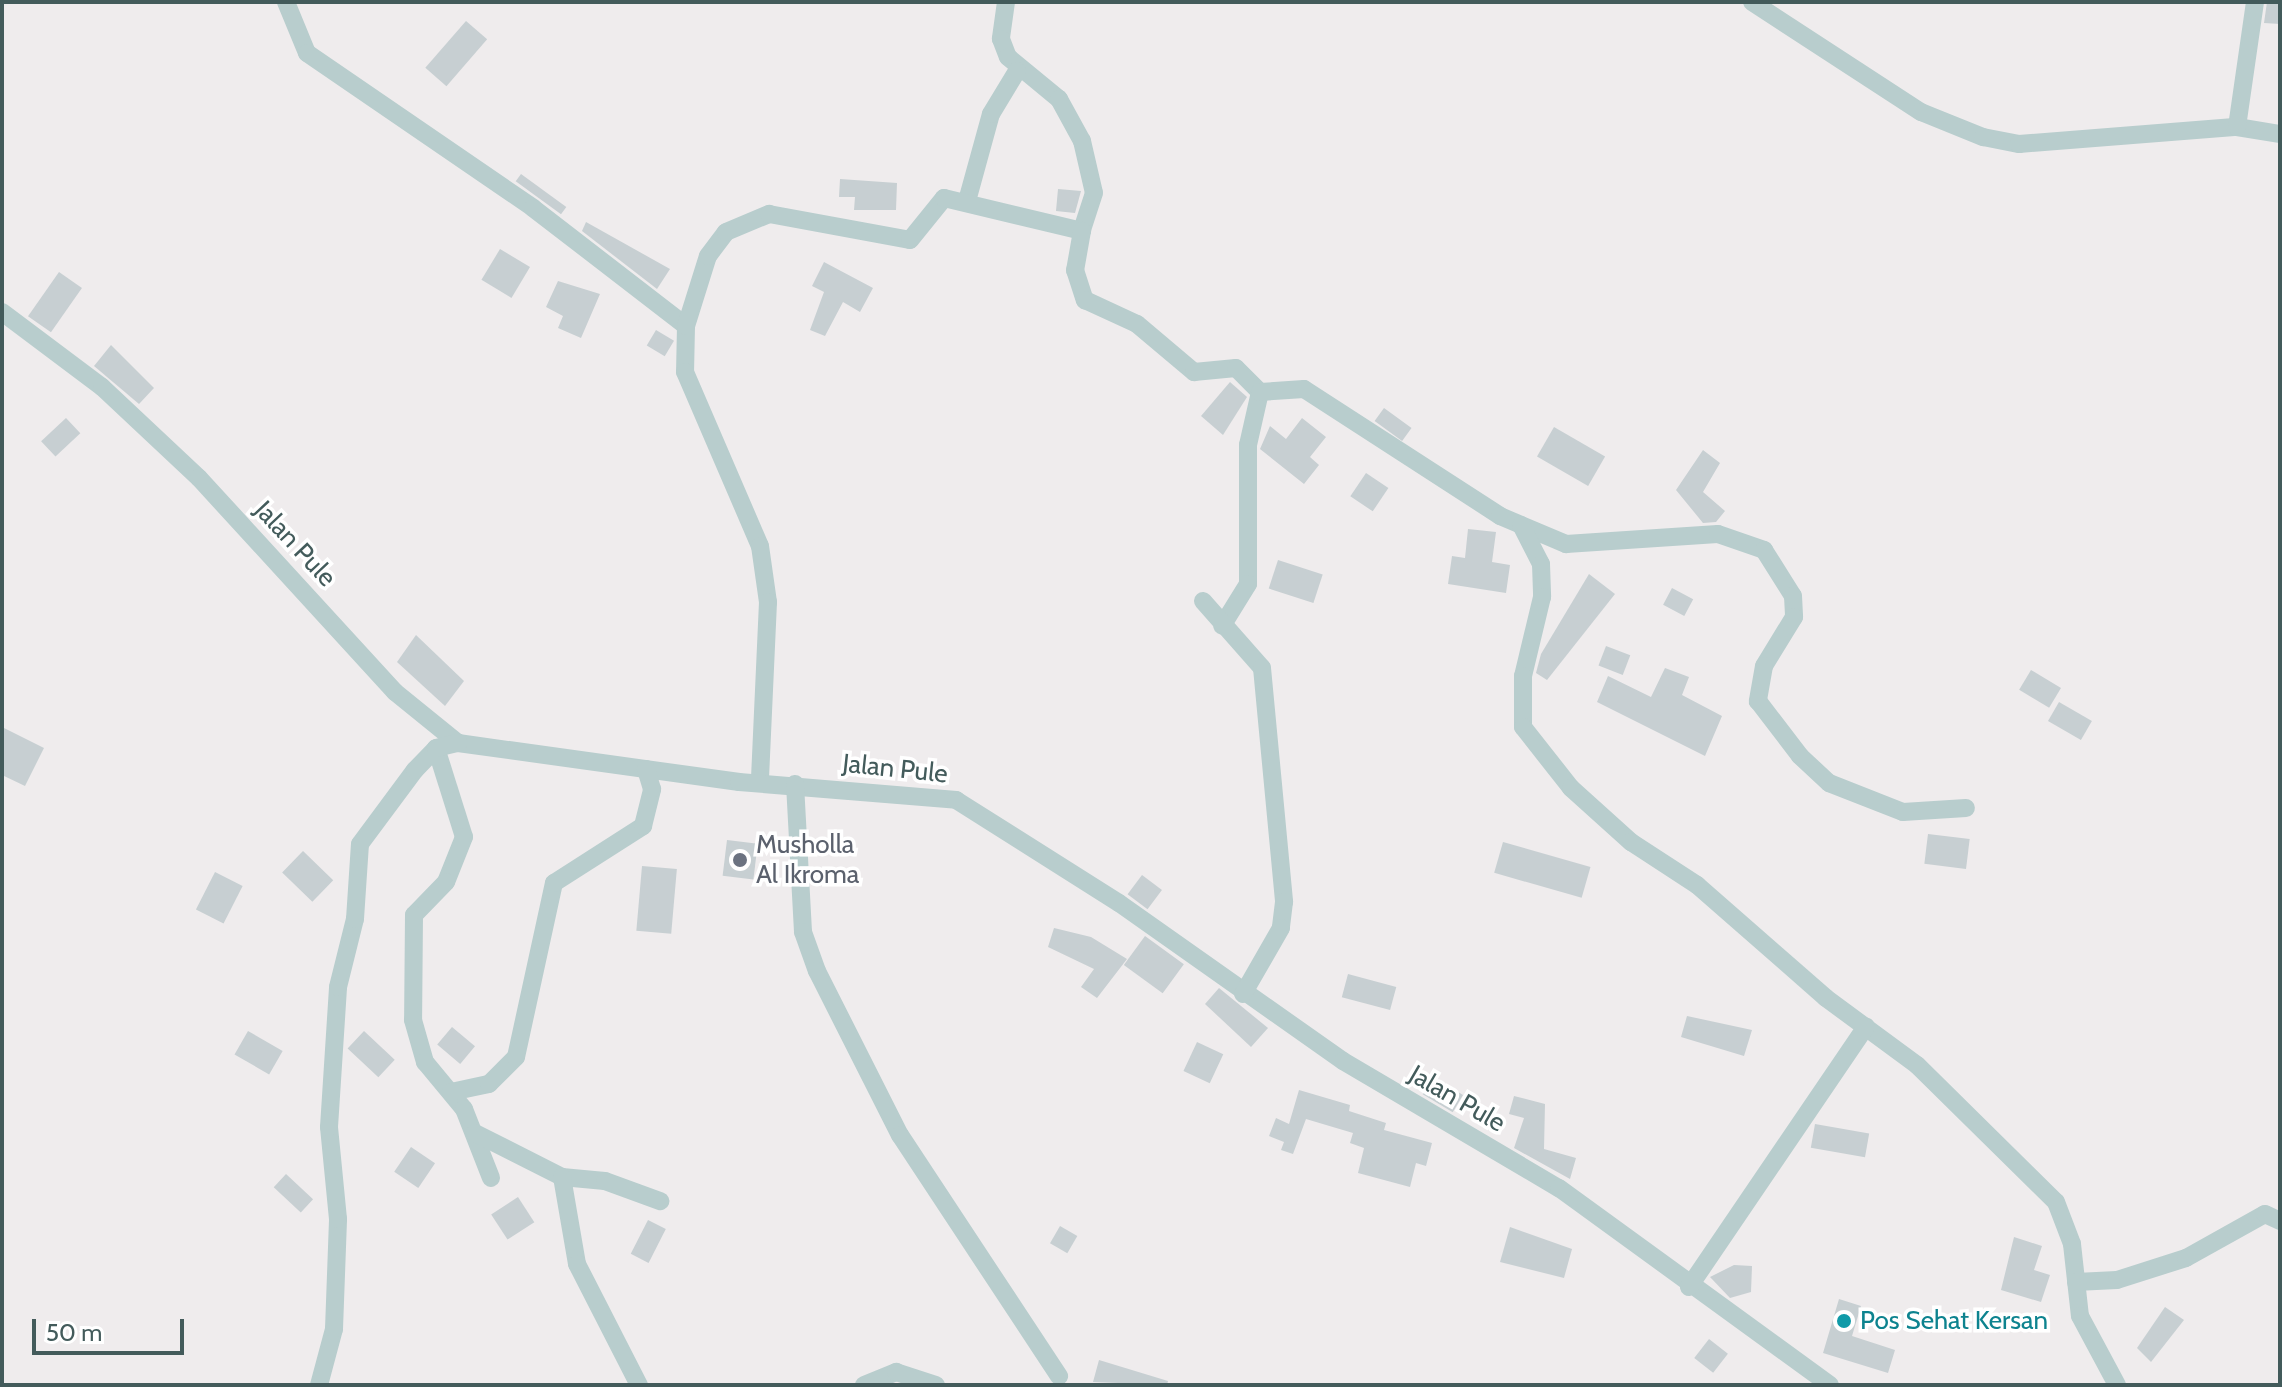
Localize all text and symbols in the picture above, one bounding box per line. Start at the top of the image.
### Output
street label: Jalan Pule [248,495,342,593]
street label: Jalan Pule [841,748,949,790]
place label: Musholla Al Ikroma [756,829,859,890]
marker: Musholla Al Ikroma [731,851,749,869]
street label: Jalan Pule [1404,1059,1510,1139]
scale bar [36,1303,188,1353]
place label: Pos Sehat Kersan [1860,1305,2048,1337]
marker: Pos Sehat Kersan [1835,1312,1853,1330]
text: 50 m [46,1318,102,1347]

